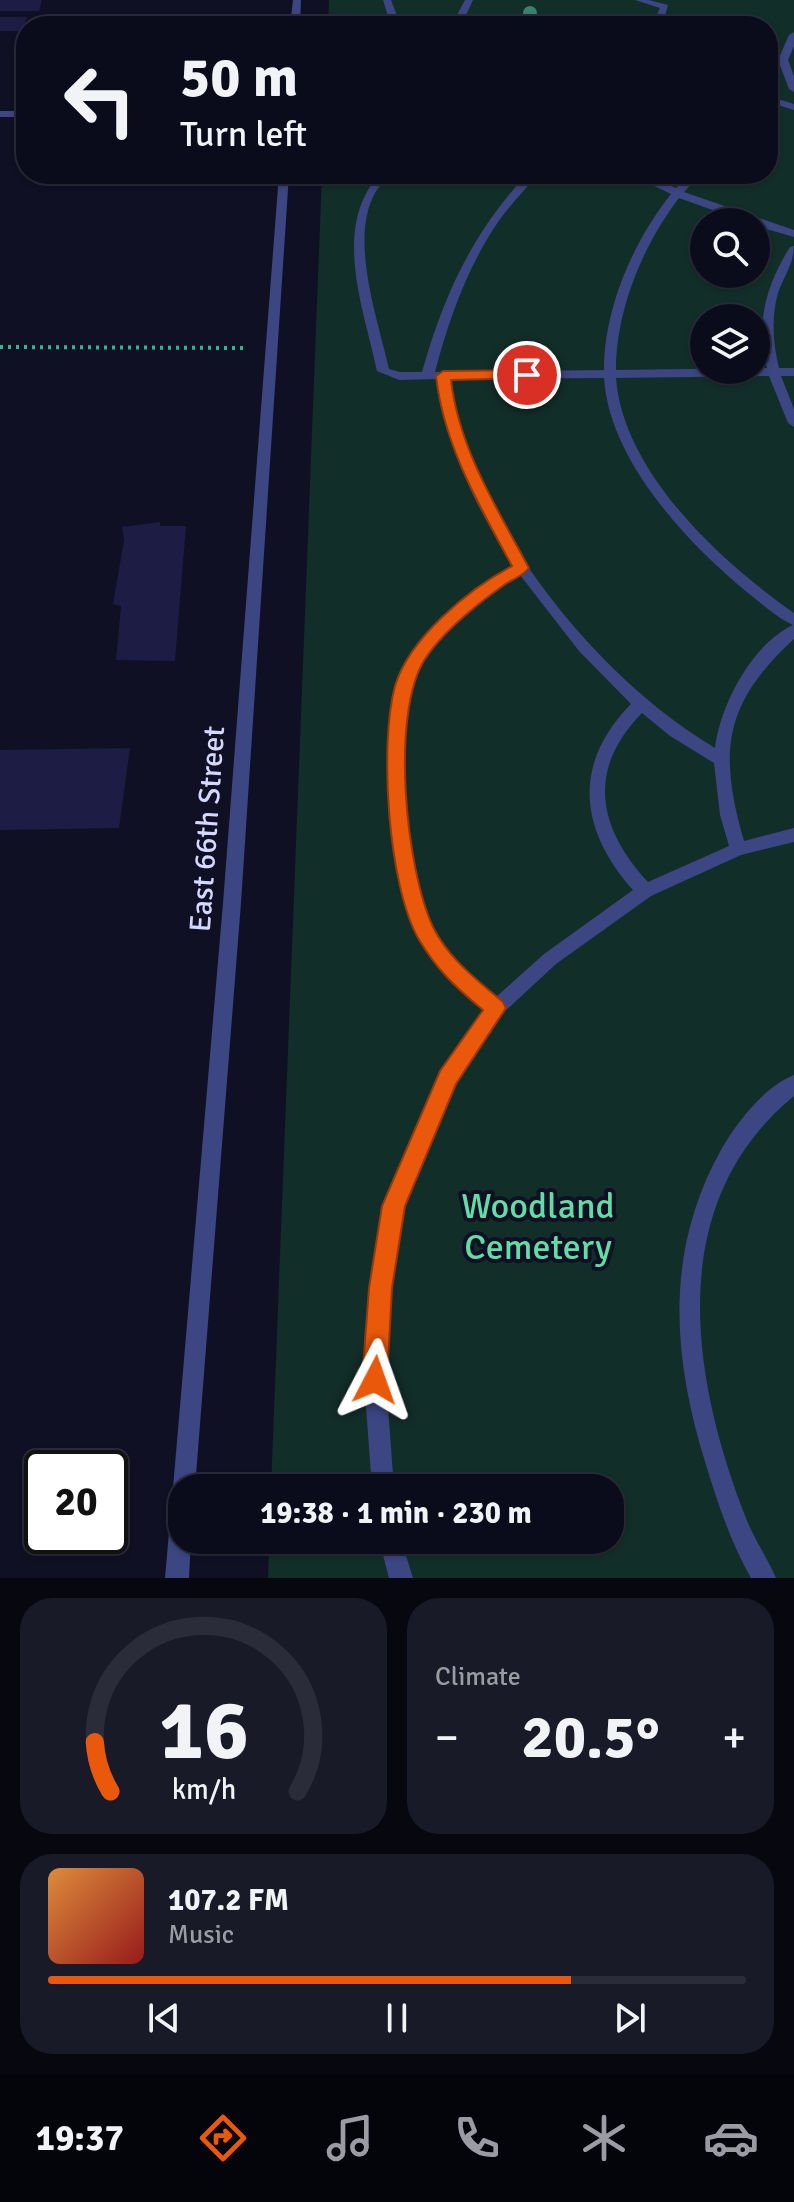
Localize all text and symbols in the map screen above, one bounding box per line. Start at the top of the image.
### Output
text: 50 m [180,43,298,112]
icon: left [48,48,152,152]
text: Turn left [180,112,307,157]
map controls [690,208,770,384]
button: search [690,208,770,288]
button: layers [690,304,770,384]
pin [493,341,561,409]
icon: arrive [505,353,549,397]
street label: East 66th Street [182,725,233,933]
park label: Woodland Cemetery [461,1184,615,1270]
position arrow [333,1338,417,1422]
speed limit sign: 20 [24,1450,128,1554]
text: 19:38 · 1 min · 230 m [260,1495,532,1532]
text: Climate [435,1661,521,1693]
text: 16 [159,1680,248,1782]
text: 20.5° [521,1701,660,1775]
text: − [435,1711,459,1765]
text: + [722,1711,746,1765]
text: km/h [171,1772,236,1807]
text: 107.2 FM [168,1882,289,1919]
text: Music [168,1919,234,1951]
icon: previous [142,1996,186,2040]
icon: pause [375,1996,419,2040]
icon: next [608,1996,652,2040]
icon: directions [195,2110,251,2166]
icon: music [322,2110,378,2166]
icon: phone [449,2110,505,2166]
icon: climate [576,2110,632,2166]
icon: car [703,2110,759,2166]
text: 19:37 [35,2116,124,2161]

